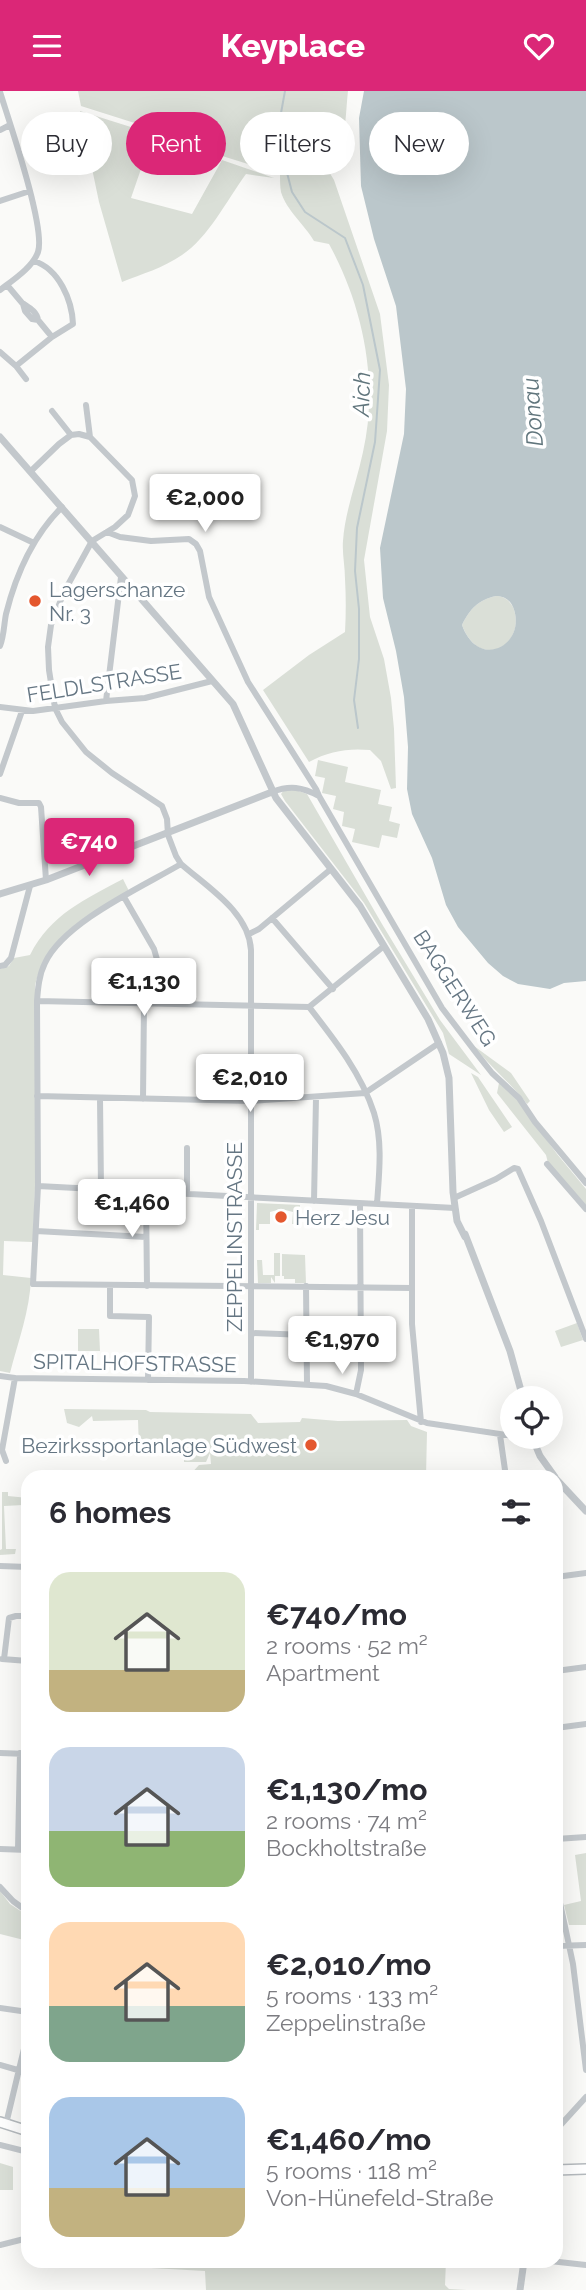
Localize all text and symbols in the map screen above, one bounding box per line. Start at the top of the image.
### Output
icon: menu [28,27,66,65]
text: Keyplace [221,27,365,64]
icon: heart [520,27,558,65]
chip: Buy [21,112,112,175]
chip: Rent [126,112,226,175]
chip: Filters [240,112,355,175]
chip: New [369,112,469,175]
water label: Aich [347,371,375,419]
water label: Donau [516,377,548,447]
pin: €2,000 [148,475,262,534]
text: €2,000 [165,483,245,510]
place label: Lagerschanze Nr. 3 [49,577,185,626]
marker: Lagerschanze Nr. 3 [27,593,43,609]
street label: FELDLSTRASSE [25,658,183,708]
pin: €740 [48,819,130,878]
text: €740 [60,827,118,854]
street label: BAGGERWEG [408,925,502,1051]
pin: €1,130 [87,958,201,1018]
text: €1,130 [107,967,181,994]
pin: €2,010 [193,1055,307,1114]
text: €2,010 [212,1063,288,1090]
street label: ZEPPELINSTRASSE [222,1142,247,1332]
pin: €1,460 [75,1179,189,1239]
text: €1,460 [94,1188,170,1215]
place label: Herz Jesu [295,1205,390,1230]
marker: Herz Jesu [273,1209,289,1225]
pin: €1,970 [285,1317,399,1376]
text: €1,970 [304,1325,380,1352]
street label: SPITALHOFSTRASSE [33,1349,237,1377]
map controls [500,1386,563,1449]
button: locate [500,1386,563,1449]
place label: Bezirkssportanlage Südwest [21,1433,297,1458]
marker: Bezirkssportanlage Südwest [303,1437,319,1453]
icon: filters [497,1493,535,1531]
text: 6 homes [49,1495,171,1530]
text: €740/mo [266,1597,407,1632]
icon: home [105,1600,189,1684]
text: 2 rooms · 52 m² [266,1632,428,1659]
text: Apartment [266,1659,380,1686]
text: €1,130/mo [266,1772,427,1807]
icon: home [105,1775,189,1859]
text: 2 rooms · 74 m² [266,1807,427,1834]
text: Bockholtstraße [266,1834,426,1861]
text: €2,010/mo [266,1947,431,1982]
icon: home [105,1950,189,2034]
text: 5 rooms · 133 m² [266,1982,438,2009]
text: Zeppelinstraße [266,2009,426,2036]
text: €1,460/mo [266,2122,431,2157]
icon: home [105,2125,189,2209]
text: 5 rooms · 118 m² [266,2157,437,2184]
text: Von-Hünefeld-Straße [266,2184,493,2211]

